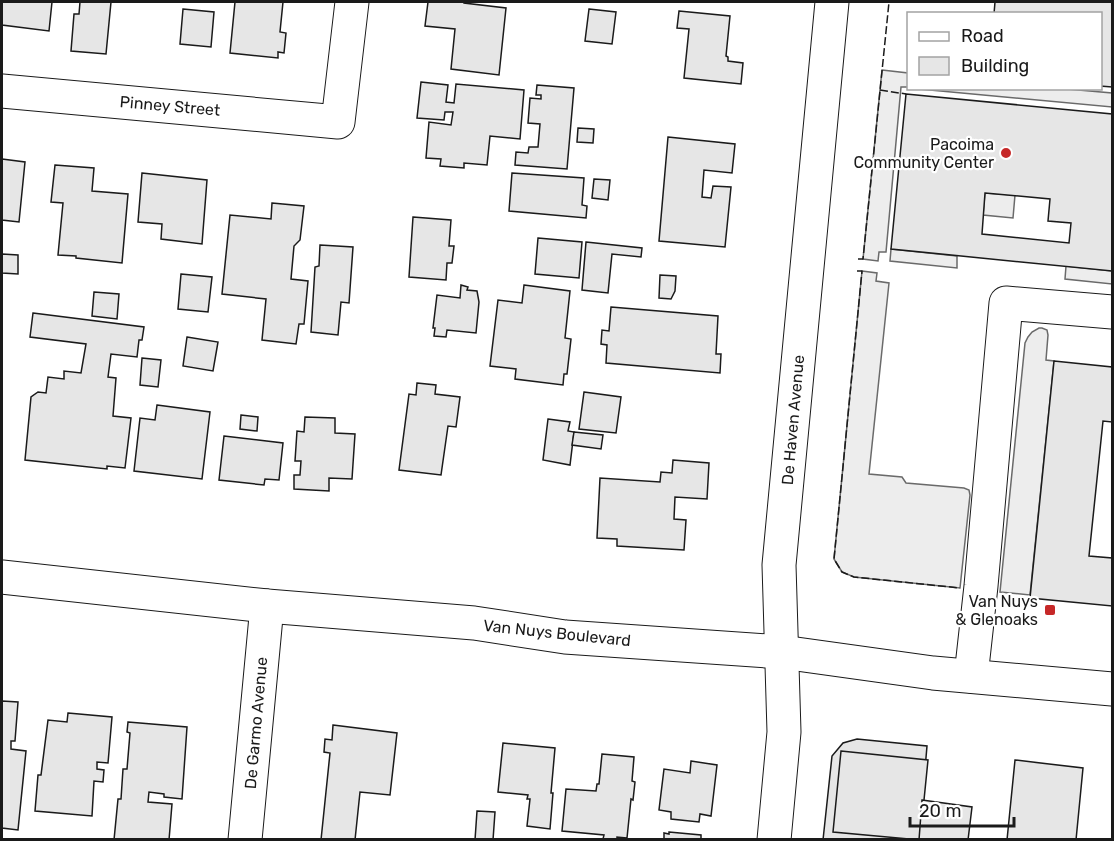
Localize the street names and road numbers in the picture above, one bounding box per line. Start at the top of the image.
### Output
street label: Pinney Street [119,92,221,120]
street label: De Haven Avenue [778,354,808,486]
street label: Van Nuys Boulevard [482,616,632,650]
street label: De Garmo Avenue [241,656,271,790]

